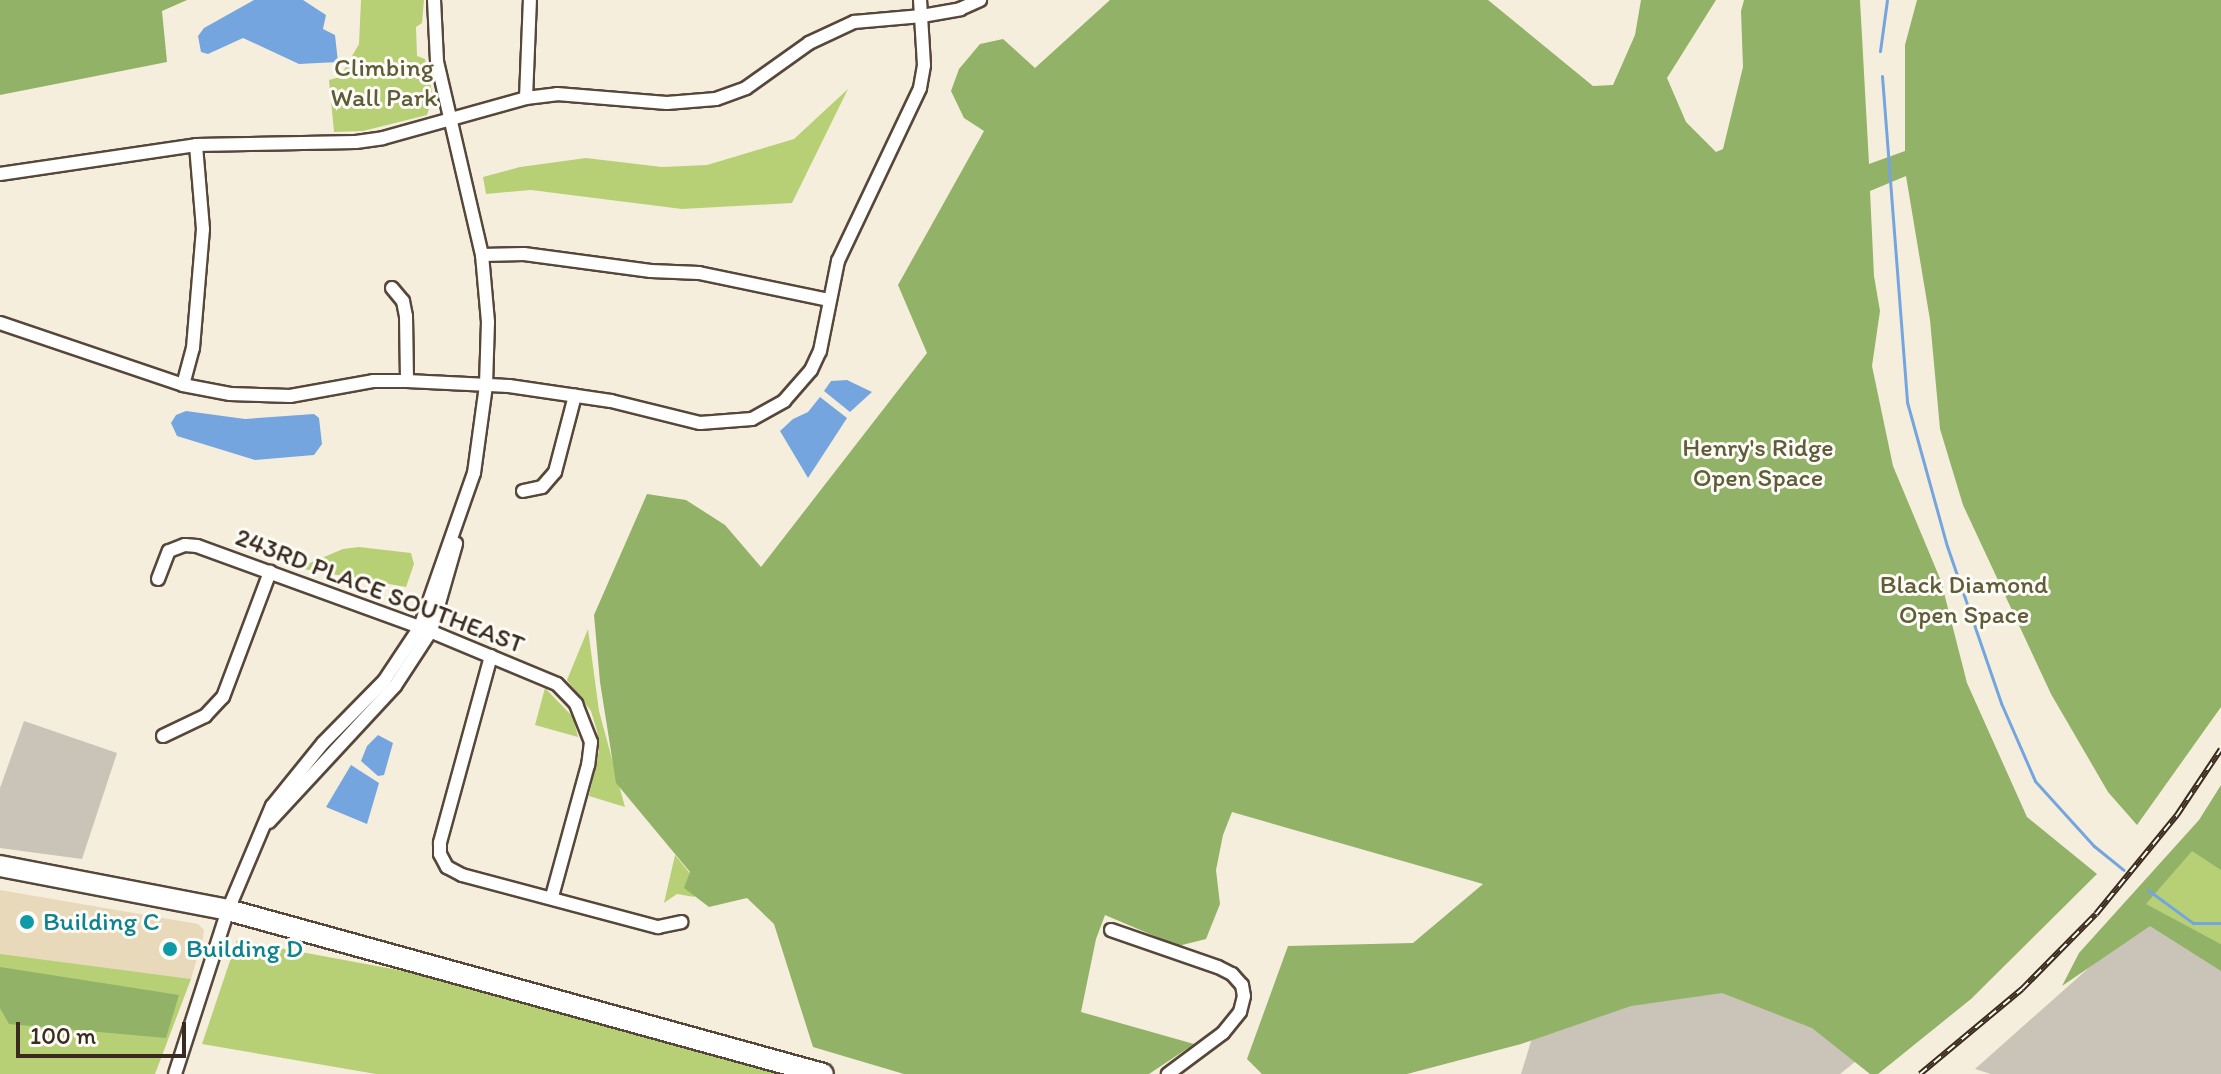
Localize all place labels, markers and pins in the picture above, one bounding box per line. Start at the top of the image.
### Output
place label: Building C [43,906,159,938]
marker: Building C [18,913,36,931]
place label: Building D [186,933,303,965]
marker: Building D [161,940,179,958]

